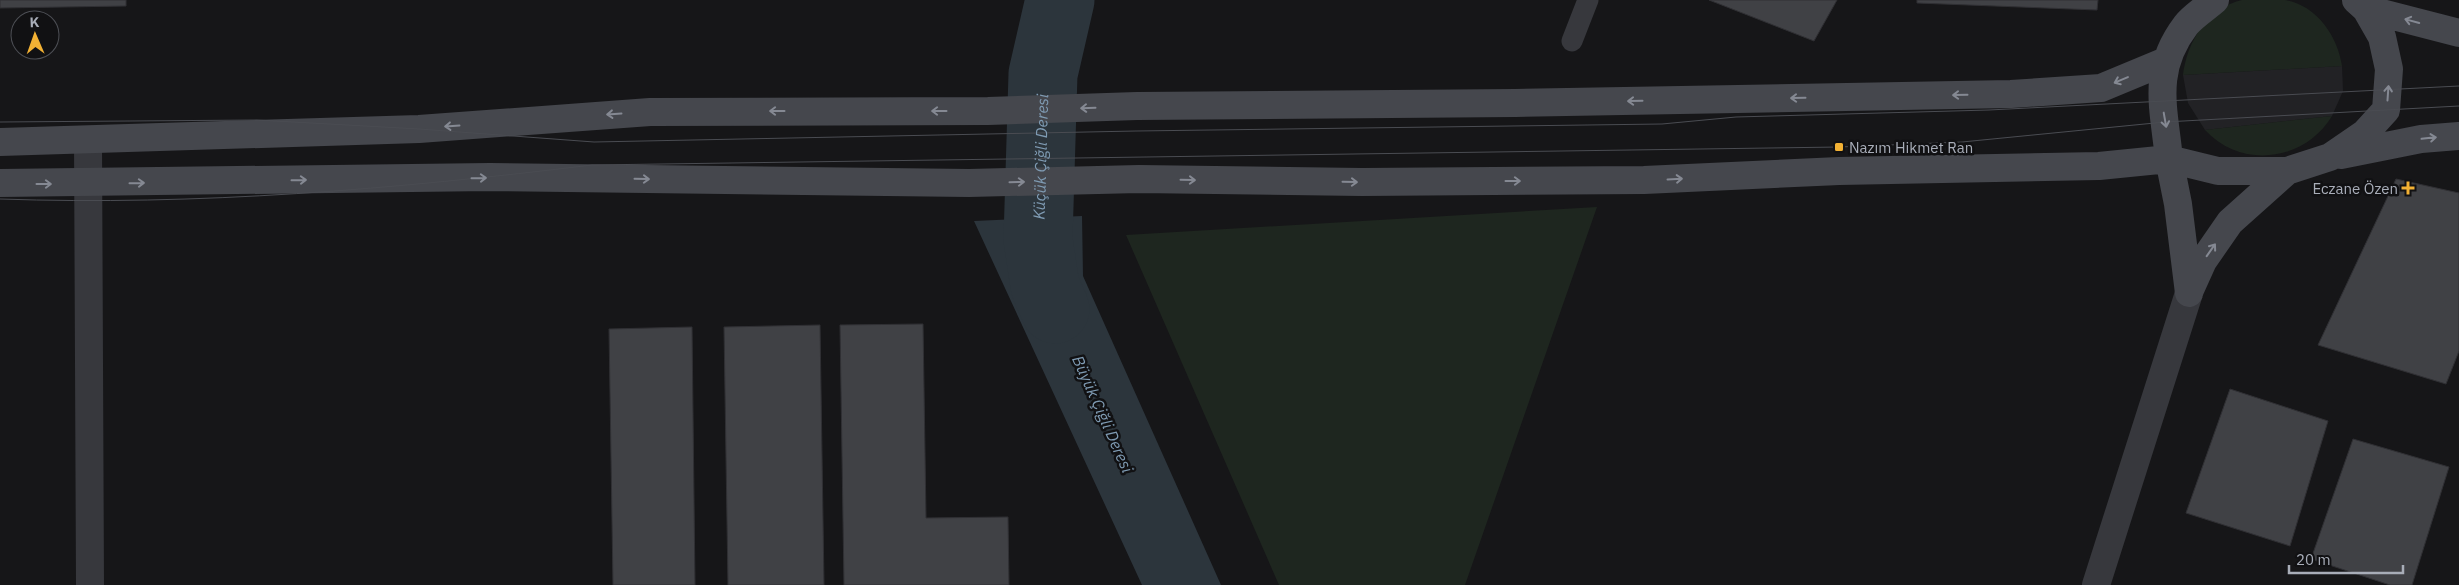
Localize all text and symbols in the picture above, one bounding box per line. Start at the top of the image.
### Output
north arrow [10,10,60,60]
text: K [29,13,40,31]
one-way arrow [2405,16,2421,25]
one-way arrow [2114,75,2129,85]
one-way arrow [2383,85,2392,101]
one-way arrow [1953,90,1969,100]
water label: Küçük Çiğli Deresi [1029,93,1052,220]
one-way arrow [1790,93,1806,103]
one-way arrow [1628,96,1644,106]
one-way arrow [1081,103,1097,112]
one-way arrow [769,106,786,116]
one-way arrow [932,106,948,116]
one-way arrow [607,110,623,119]
one-way arrow [2160,111,2170,127]
one-way arrow [445,122,461,131]
one-way arrow [2421,134,2437,143]
place label: Nazım Hikmet Ran [1849,138,1973,157]
marker: Nazım Hikmet Ran [1833,141,1845,153]
one-way arrow [471,173,487,182]
one-way arrow [634,174,650,184]
one-way arrow [1667,174,1683,183]
one-way arrow [1180,175,1196,185]
one-way arrow [291,176,307,185]
one-way arrow [1504,176,1521,186]
one-way arrow [1342,177,1358,187]
one-way arrow [128,178,145,188]
one-way arrow [1009,178,1025,187]
one-way arrow [36,179,52,189]
place label: Eczane Özen [2312,179,2398,198]
marker: Eczane Özen [2402,182,2414,194]
one-way arrow [2206,243,2216,257]
water label: Büyük Çiğli Deresi [1068,352,1138,476]
scale bar [2289,542,2403,574]
text: 20 m [2296,550,2331,569]

